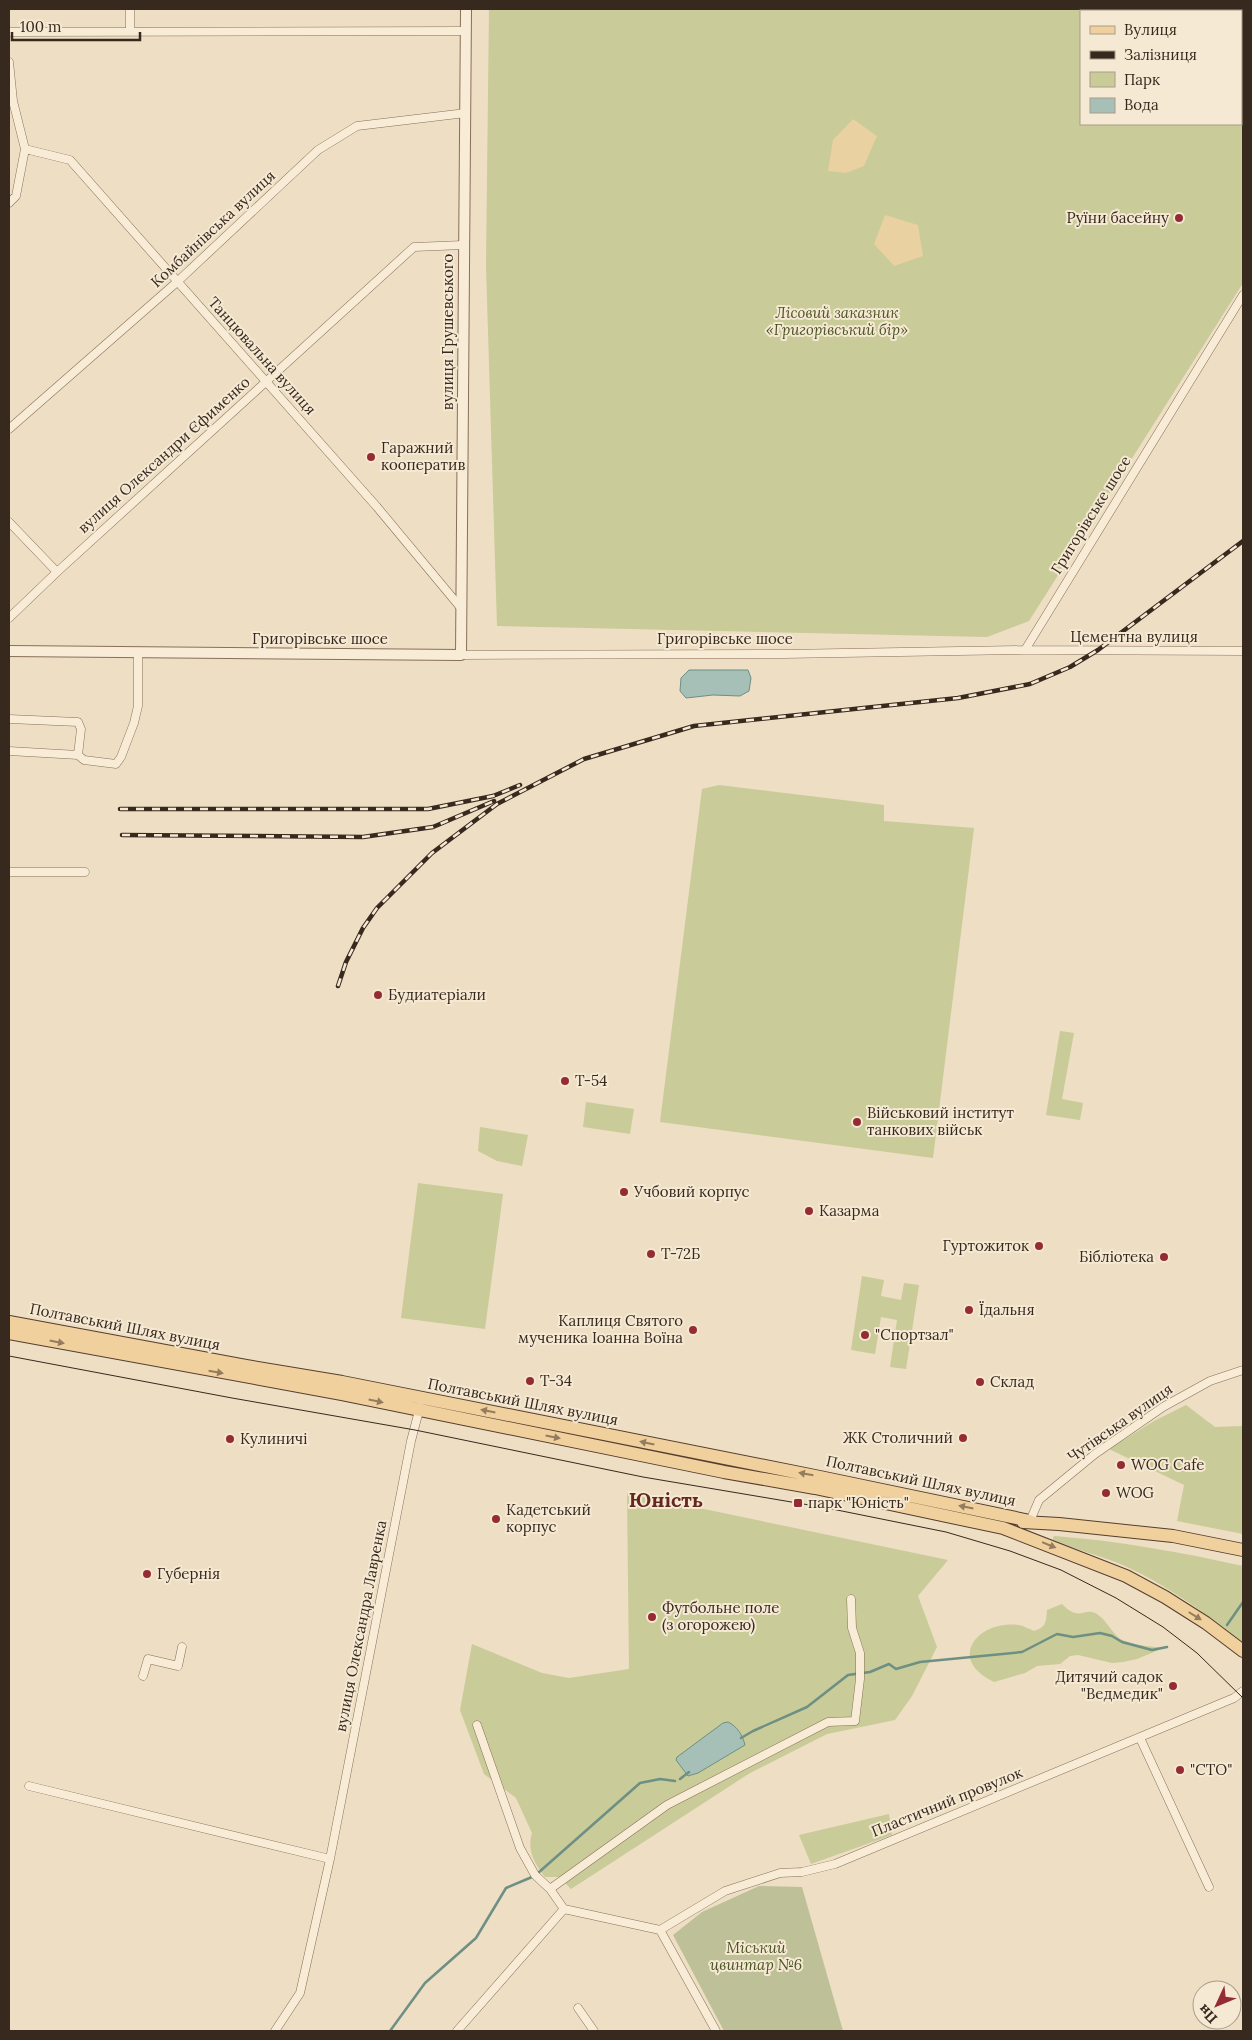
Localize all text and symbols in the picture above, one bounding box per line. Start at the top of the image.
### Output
scale bar [12,10,140,42]
legend [1080,10,1242,125]
text: 100 m [20,17,61,36]
text: Вулиця [1124,20,1177,39]
text: Залізниця [1124,45,1197,64]
text: Парк [1124,70,1160,89]
text: Вода [1124,95,1159,114]
street label: Комбайнівська вулиця [146,166,279,291]
place label: Руїни басейну [1067,208,1169,227]
marker: Руїни басейну [1173,212,1185,224]
street label: вулиця Грушевського [438,254,457,410]
street label: Танцювальна вулиця [204,293,320,419]
park label: Лісовий заказник «Григорівський бір» [766,303,908,339]
street label: вулиця Олександри Єфименко [74,372,254,537]
place label: Гаражний кооператив [381,438,465,474]
marker: Гаражний кооператив [365,451,377,463]
street label: Григорівське шосе [1047,452,1135,577]
street label: Цементна вулиця [1070,627,1198,646]
street label: Григорівське шосе [252,629,388,648]
street label: Григорівське шосе [657,629,793,648]
place label: Будиатеріали [388,985,486,1004]
marker: Будиатеріали [372,989,384,1001]
place label: Т-54 [575,1071,607,1090]
marker: Т-54 [559,1075,571,1087]
place label: Військовий інститут танкових військ [867,1103,1015,1139]
marker: Військовий інститут танкових військ [851,1116,863,1128]
place label: Учбовий корпус [633,1182,750,1201]
marker: Учбовий корпус [618,1186,630,1198]
place label: Казарма [819,1201,880,1220]
marker: Казарма [803,1205,815,1217]
place label: Гуртожиток [942,1236,1029,1255]
marker: Гуртожиток [1033,1240,1045,1252]
place label: Т-72Б [661,1244,700,1263]
place label: Бібліотека [1079,1247,1154,1266]
marker: Т-72Б [645,1248,657,1260]
marker: Бібліотека [1158,1251,1170,1263]
street label: Полтавський Шлях вулиця [28,1299,222,1354]
place label: Їдальня [979,1300,1035,1319]
marker: Їдальня [963,1304,975,1316]
place label: Каплиця Святого мученика Іоанна Воїна [518,1311,683,1347]
marker: Каплиця Святого мученика Іоанна Воїна [687,1324,699,1336]
place label: "Спортзал" [875,1325,954,1344]
marker: "Спортзал" [859,1329,871,1341]
one-way arrow [49,1339,65,1347]
one-way arrow [209,1368,225,1376]
place label: T-34 [540,1371,572,1390]
place label: Склад [990,1372,1034,1391]
street label: Полтавський Шлях вулиця [426,1374,620,1429]
marker: T-34 [524,1375,536,1387]
marker: Склад [974,1376,986,1388]
street label: Чутівська вулиця [1063,1379,1176,1466]
one-way arrow [369,1397,384,1405]
one-way arrow [479,1407,495,1415]
place label: ЖК Столичний [843,1428,953,1447]
place label: Кулиничі [240,1429,307,1448]
marker: ЖК Столичний [957,1432,969,1444]
marker: Кулиничі [224,1433,236,1445]
one-way arrow [545,1433,560,1441]
one-way arrow [639,1439,654,1447]
street label: Полтавський Шлях вулиця [824,1451,1018,1510]
place label: WOG Cafe [1131,1455,1204,1474]
marker: WOG Cafe [1115,1459,1127,1471]
one-way arrow [798,1470,814,1478]
place label: WOG [1116,1483,1155,1502]
district label: Юність [629,1487,703,1512]
marker: WOG [1100,1487,1112,1499]
place label: парк "Юність" [808,1493,909,1512]
marker: парк "Юність" [792,1497,804,1509]
place label: Кадетський корпус [506,1500,591,1536]
one-way arrow [958,1503,973,1511]
marker: Кадетський корпус [490,1513,502,1525]
street label: вулиця Олександра Лавренка [331,1518,390,1733]
one-way arrow [1042,1541,1057,1549]
place label: Губернія [157,1564,220,1583]
marker: Губернія [141,1568,153,1580]
place label: Футбольне поле (з огорожею) [662,1598,779,1635]
marker: Футбольне поле (з огорожею) [646,1611,658,1623]
one-way arrow [1188,1611,1201,1620]
place label: Дитячий садок "Ведмедик" [1055,1667,1163,1703]
marker: Дитячий садок "Ведмедик" [1167,1680,1179,1692]
place label: "СТО" [1190,1760,1232,1779]
street label: Пластичний провулок [868,1762,1025,1841]
marker: "СТО" [1174,1764,1186,1776]
park label: Міський цвинтар №6 [710,1938,802,1974]
north arrow [1192,1980,1242,2030]
text: Пн [1194,2000,1221,2028]

